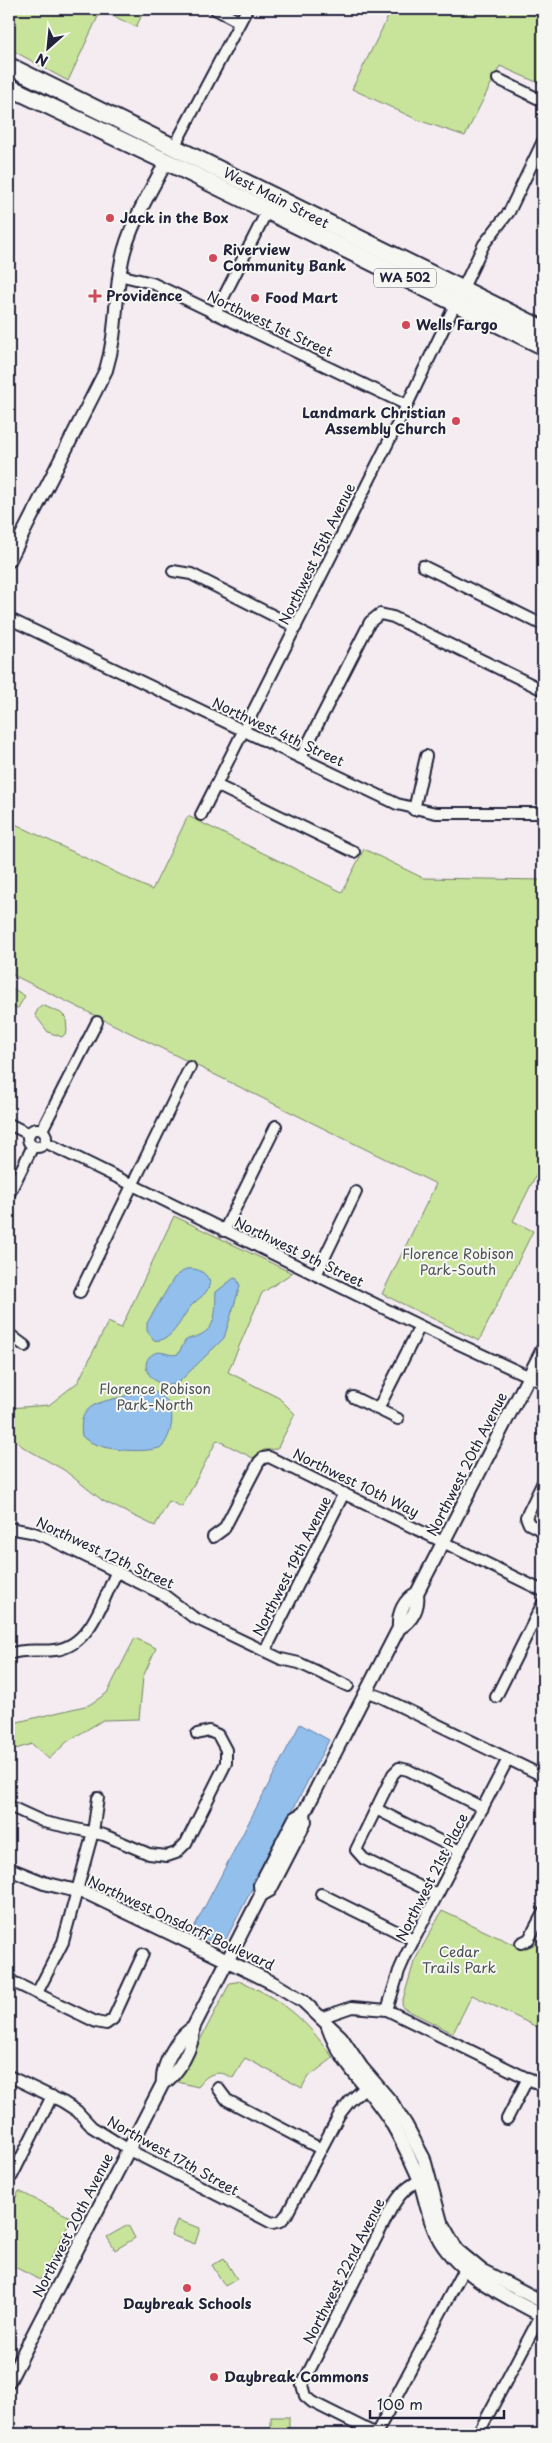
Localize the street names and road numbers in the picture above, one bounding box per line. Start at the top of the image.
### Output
street label: West Main Street [220,162,333,233]
road number: WA 502 [374,268,436,288]
street label: Northwest 1st Street [204,285,337,362]
street label: Northwest 15th Avenue [273,479,360,628]
street label: Northwest 4th Street [209,692,348,771]
street label: Northwest 9th Street [231,1211,368,1292]
street label: Northwest 20th Avenue [421,1388,512,1539]
street label: Northwest 10th Way [290,1443,423,1522]
street label: Northwest 19th Avenue [247,1492,336,1639]
street label: Northwest 12th Street [33,1511,178,1594]
street label: Northwest 21st Place [390,1809,473,1944]
street label: Northwest Onsdorff Boulevard [85,1870,278,1975]
street label: Northwest 17th Street [104,2111,243,2201]
street label: Northwest 20th Avenue [27,2149,118,2300]
street label: Northwest 22nd Avenue [298,2194,390,2347]

